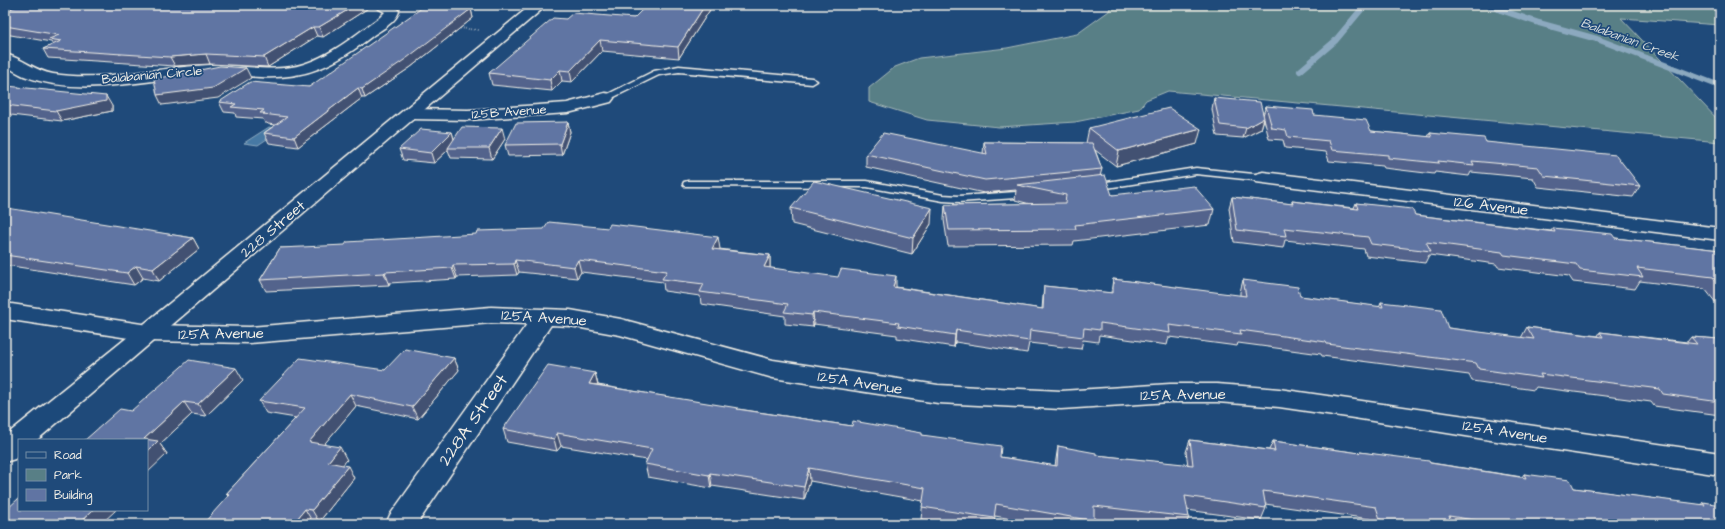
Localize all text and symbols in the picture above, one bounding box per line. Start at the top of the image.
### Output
water label: Balabanian Creek [1578,14,1683,67]
street label: Balabanian Circle [101,62,203,88]
street label: 125B Avenue [471,100,547,124]
street label: 126 Avenue [1453,191,1529,221]
street label: 228 Street [236,196,310,262]
street label: 125A Avenue [501,305,587,331]
street label: 125A Avenue [178,323,264,345]
street label: 125A Avenue [816,366,904,400]
street label: 228A Street [432,369,514,471]
street label: 125A Avenue [1140,384,1226,406]
street label: 125A Avenue [1461,415,1549,449]
legend [18,439,148,511]
text: Road [54,447,82,464]
text: Park [54,467,82,484]
text: Building [54,487,92,505]

